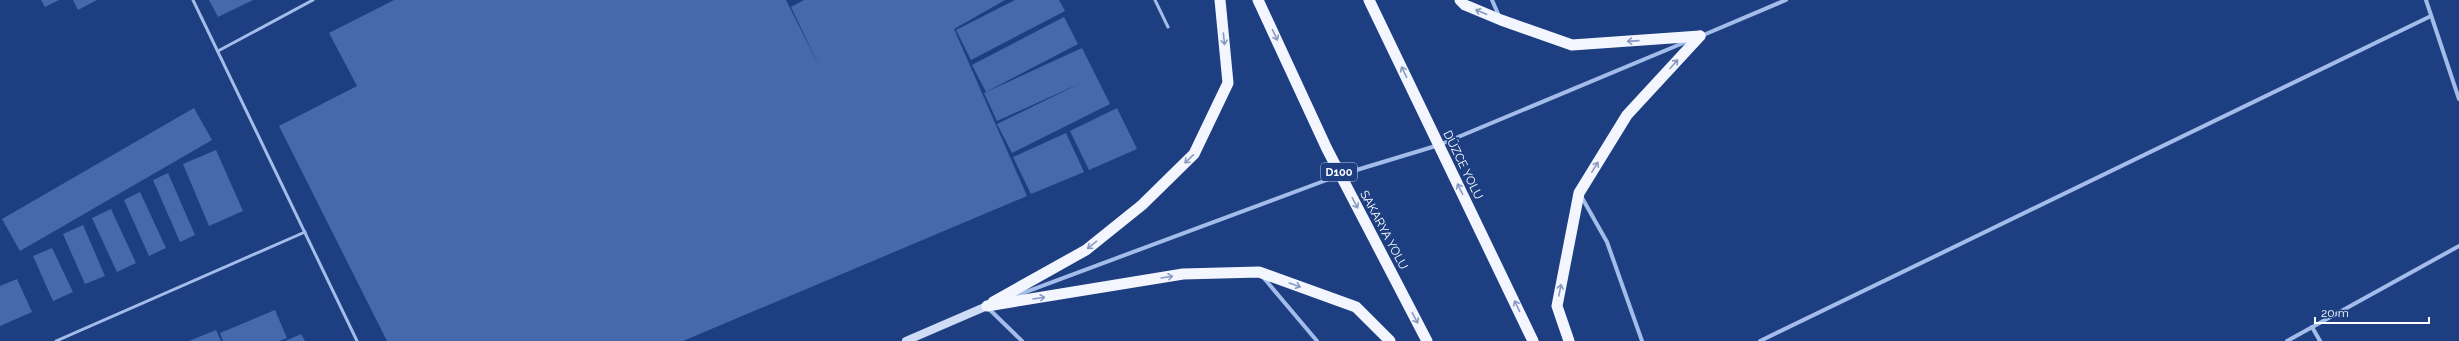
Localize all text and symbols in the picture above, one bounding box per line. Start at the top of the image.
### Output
one-way arrow [1476,7,1488,15]
one-way arrow [1272,29,1279,41]
one-way arrow [1220,32,1227,45]
one-way arrow [1627,37,1640,44]
one-way arrow [1669,59,1679,69]
one-way arrow [1400,66,1407,78]
street label: DÜZCE YOLU [1440,128,1486,202]
one-way arrow [1184,154,1194,164]
one-way arrow [1591,162,1599,173]
road number: D100 [1321,163,1357,181]
one-way arrow [1456,183,1463,195]
street label: SAKARYA YOLU [1357,188,1411,272]
one-way arrow [1352,197,1359,209]
one-way arrow [1087,240,1097,249]
one-way arrow [1160,272,1173,280]
one-way arrow [1288,282,1301,289]
one-way arrow [1556,284,1564,297]
one-way arrow [1032,294,1045,302]
scale bar [2315,299,2429,325]
one-way arrow [1513,300,1520,312]
text: 20 m [2321,306,2349,320]
one-way arrow [1412,312,1420,324]

